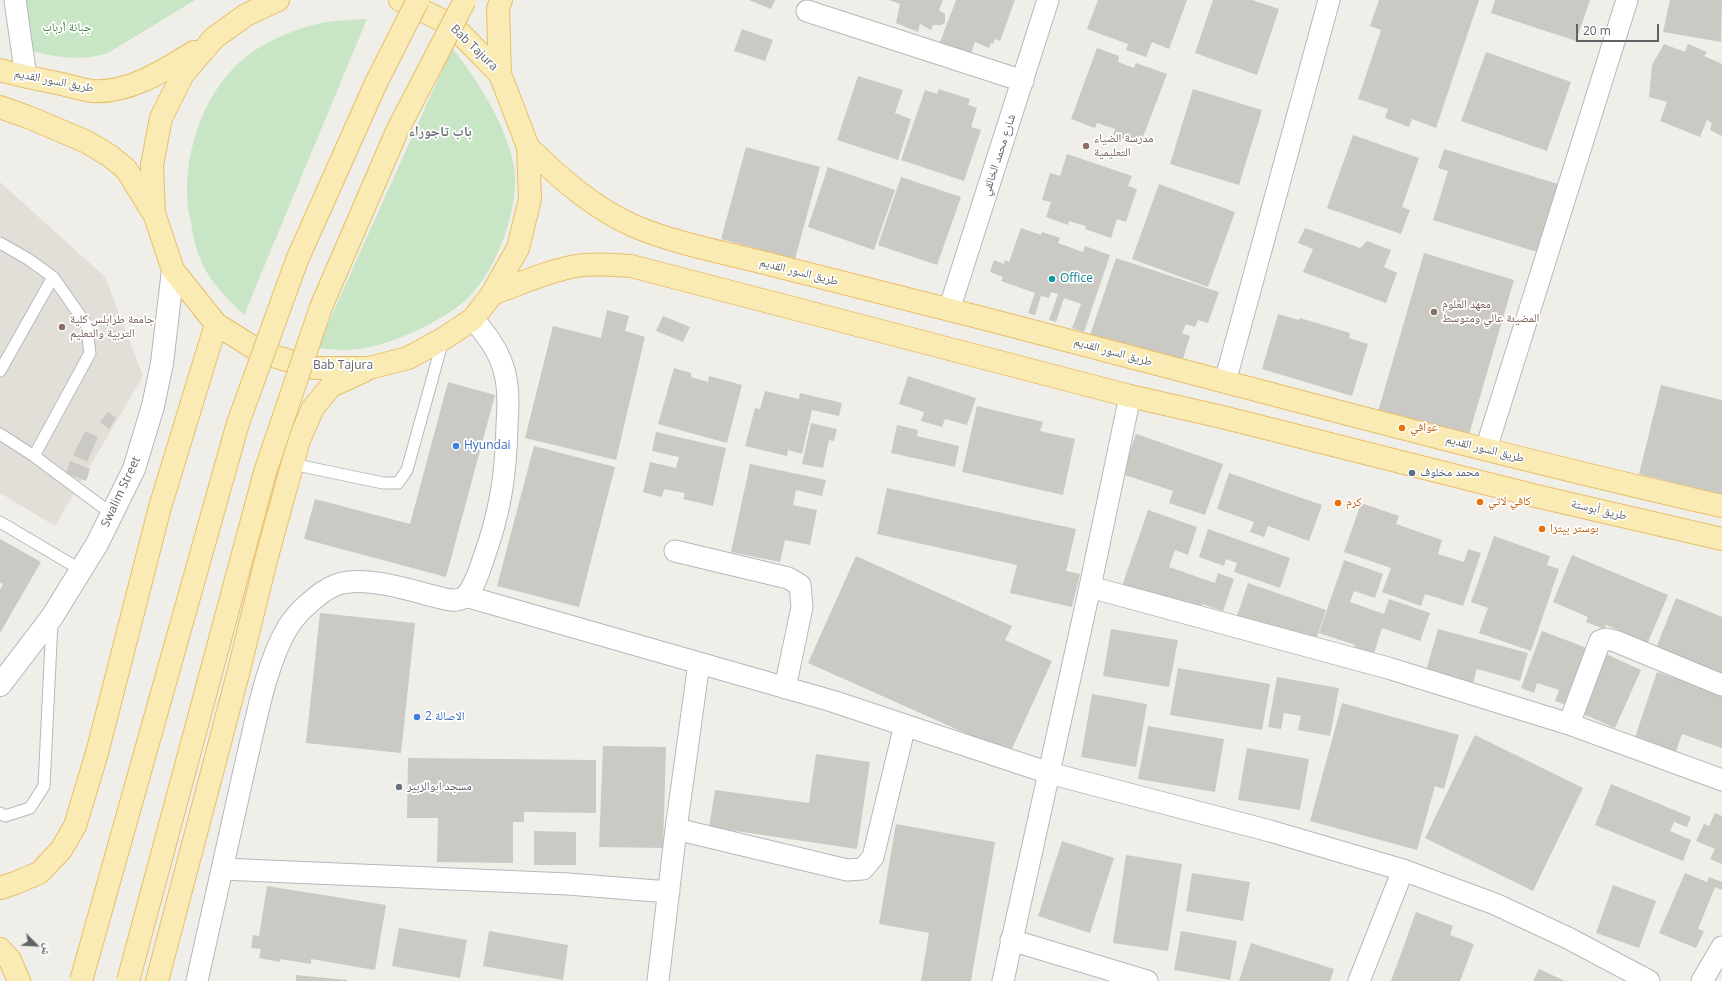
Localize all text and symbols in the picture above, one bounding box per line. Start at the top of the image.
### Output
scale bar [1578,16,1661,42]
park label: جبانة أرباب [42,21,92,35]
street label: Bab Tajura [447,22,501,74]
text: 20 m [1583,22,1611,39]
street label: طريق السور القديم [13,66,95,96]
street label: شارع محمد الخالقي [979,112,1019,198]
district label: باب تاجوراء [408,124,472,140]
place label: مدرسة الضياء التعليمية [1094,132,1154,160]
marker: مدرسة الضياء التعليمية [1081,141,1091,151]
street label: طريق السور القديم [758,255,840,289]
place label: Office [1060,272,1093,286]
marker: Office [1047,274,1057,284]
place label: معهد العلوم المضيئة عالي ومتوسط [1442,298,1539,326]
marker: معهد العلوم المضيئة عالي ومتوسط [1429,307,1439,317]
place label: جامعة طرابلس كلية التربية والتعليم [70,313,154,341]
marker: جامعة طرابلس كلية التربية والتعليم [57,322,67,332]
street label: طريق السور القديم [1072,335,1154,369]
street label: Bab Tajura [313,359,373,373]
place label: عوافي [1410,421,1438,435]
marker: عوافي [1397,423,1407,433]
street label: طريق السور القديم [1444,432,1526,466]
place label: Hyundai [464,439,511,453]
marker: Hyundai [451,441,461,451]
street label: Swalim Street [98,454,144,530]
place label: محمد مخلوف [1420,466,1479,480]
marker: محمد مخلوف [1407,468,1417,478]
place label: كافي لاتي [1488,495,1531,509]
place label: كرم [1346,496,1362,510]
marker: كافي لاتي [1475,497,1485,507]
street label: طريق أبوستة [1570,497,1628,523]
marker: كرم [1333,498,1343,508]
place label: بوستر بيتزا [1550,522,1599,536]
marker: بوستر بيتزا [1537,524,1547,534]
place label: الاصالة 2 [425,710,464,724]
marker: الاصالة 2 [412,712,422,722]
place label: مسجد ابوالزبير [407,780,472,794]
marker: مسجد ابوالزبير [394,782,404,792]
north arrow [16,925,56,965]
text: ش [38,942,57,958]

